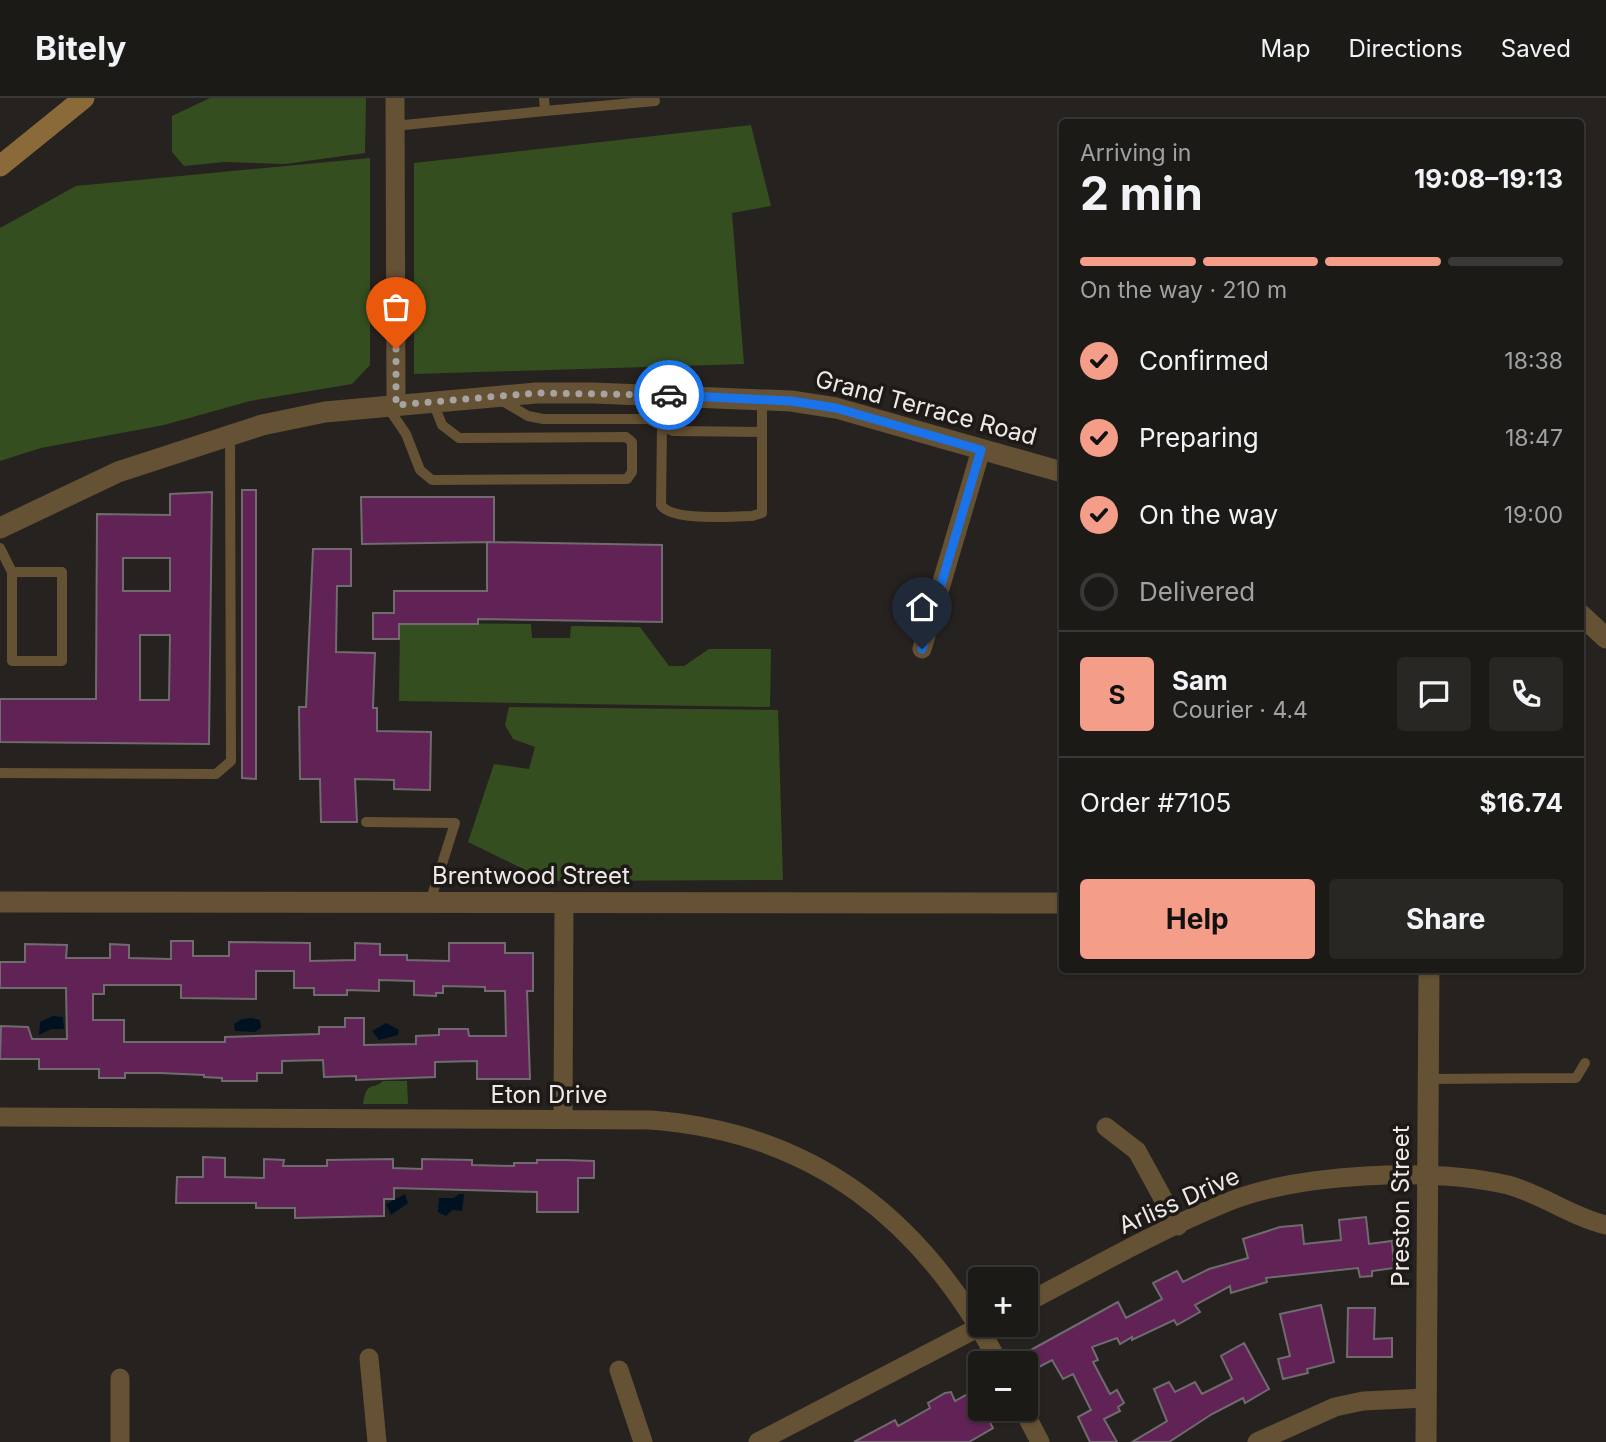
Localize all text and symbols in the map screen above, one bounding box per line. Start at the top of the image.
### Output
text: Bitely [35,28,126,68]
text: Map [1261,34,1310,63]
text: Directions [1348,34,1463,63]
text: Saved [1501,34,1571,63]
text: Arriving in [1080,139,1191,167]
text: 19:08–19:13 [1414,163,1563,194]
text: 2 min [1080,165,1203,221]
text: On the way · 210 m [1080,276,1287,304]
pin [366,277,426,349]
icon: bag [377,288,415,326]
icon: check [1080,342,1118,380]
text: Confirmed [1139,345,1269,376]
text: 18:38 [1504,347,1563,375]
courier [634,360,704,430]
street label: Grand Terrace Road [812,364,1040,451]
icon: car [650,376,688,414]
icon: check [1080,419,1118,457]
text: Preparing [1139,422,1259,453]
text: 18:47 [1505,424,1563,452]
icon: check [1080,496,1118,534]
text: On the way [1139,499,1278,530]
text: 19:00 [1504,501,1563,529]
text: Delivered [1139,576,1255,607]
pin [892,577,952,649]
icon: home [903,588,941,626]
button: chat [1397,657,1471,731]
button: phone [1489,657,1563,731]
text: Sam [1172,665,1228,696]
text: S [1108,679,1126,710]
text: Courier · 4.4 [1172,696,1308,724]
text: Order #7105 [1080,787,1231,818]
text: $16.74 [1479,787,1563,818]
street label: Brentwood Street [432,861,630,890]
button: Help [1080,879,1315,959]
button: Share [1329,879,1563,959]
street label: Eton Drive [491,1080,607,1109]
street label: Preston Street [1386,1125,1415,1287]
street label: Arliss Drive [1114,1161,1244,1240]
map controls [968,1267,1038,1421]
button: + [968,1267,1038,1337]
button: − [968,1351,1038,1421]

